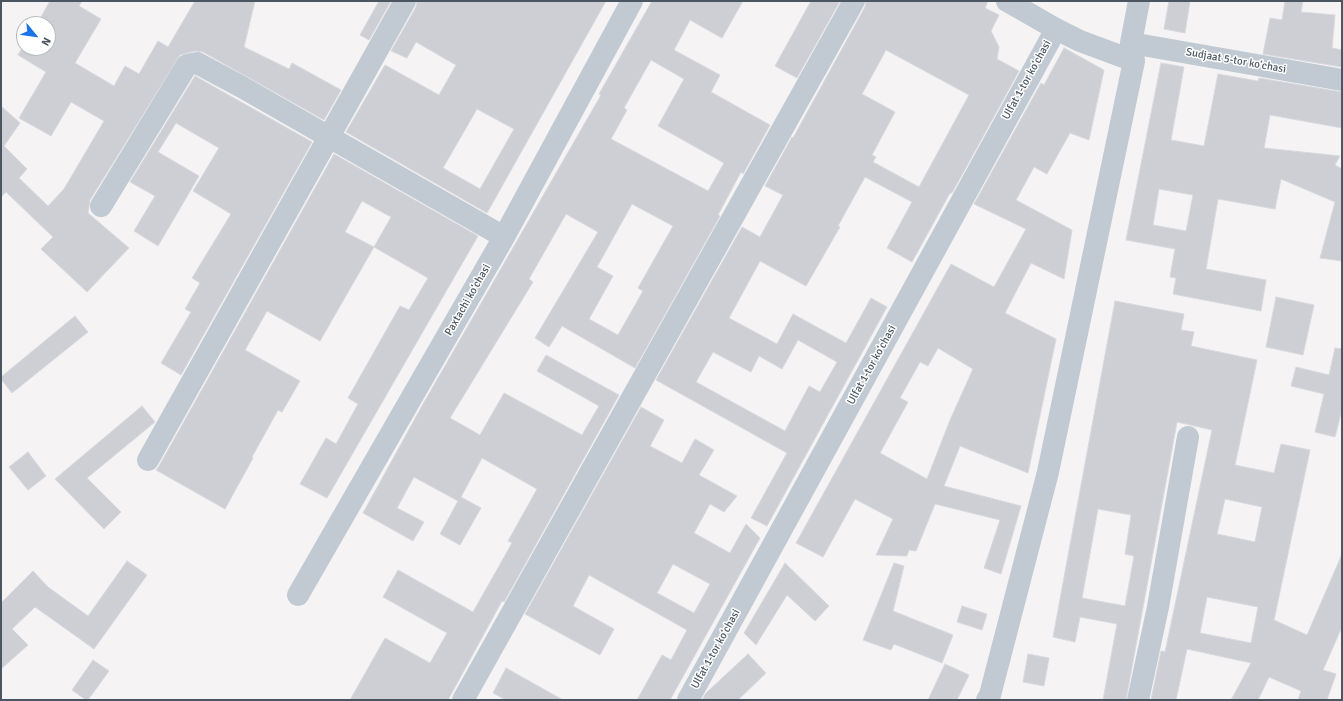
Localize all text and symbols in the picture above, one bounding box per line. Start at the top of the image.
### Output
north arrow [16,16,56,56]
text: N [39,35,54,48]
street label: Ulfat 1-tor koʻchasi [1000,38,1054,122]
street label: Sudjaat 5-tor koʻchasi [1185,46,1287,76]
street label: Paxtachi koʻchasi [442,262,494,338]
street label: Ulfat 1-tor koʻchasi [845,323,899,407]
street label: Ulfat 1-tor koʻchasi [689,607,743,691]

